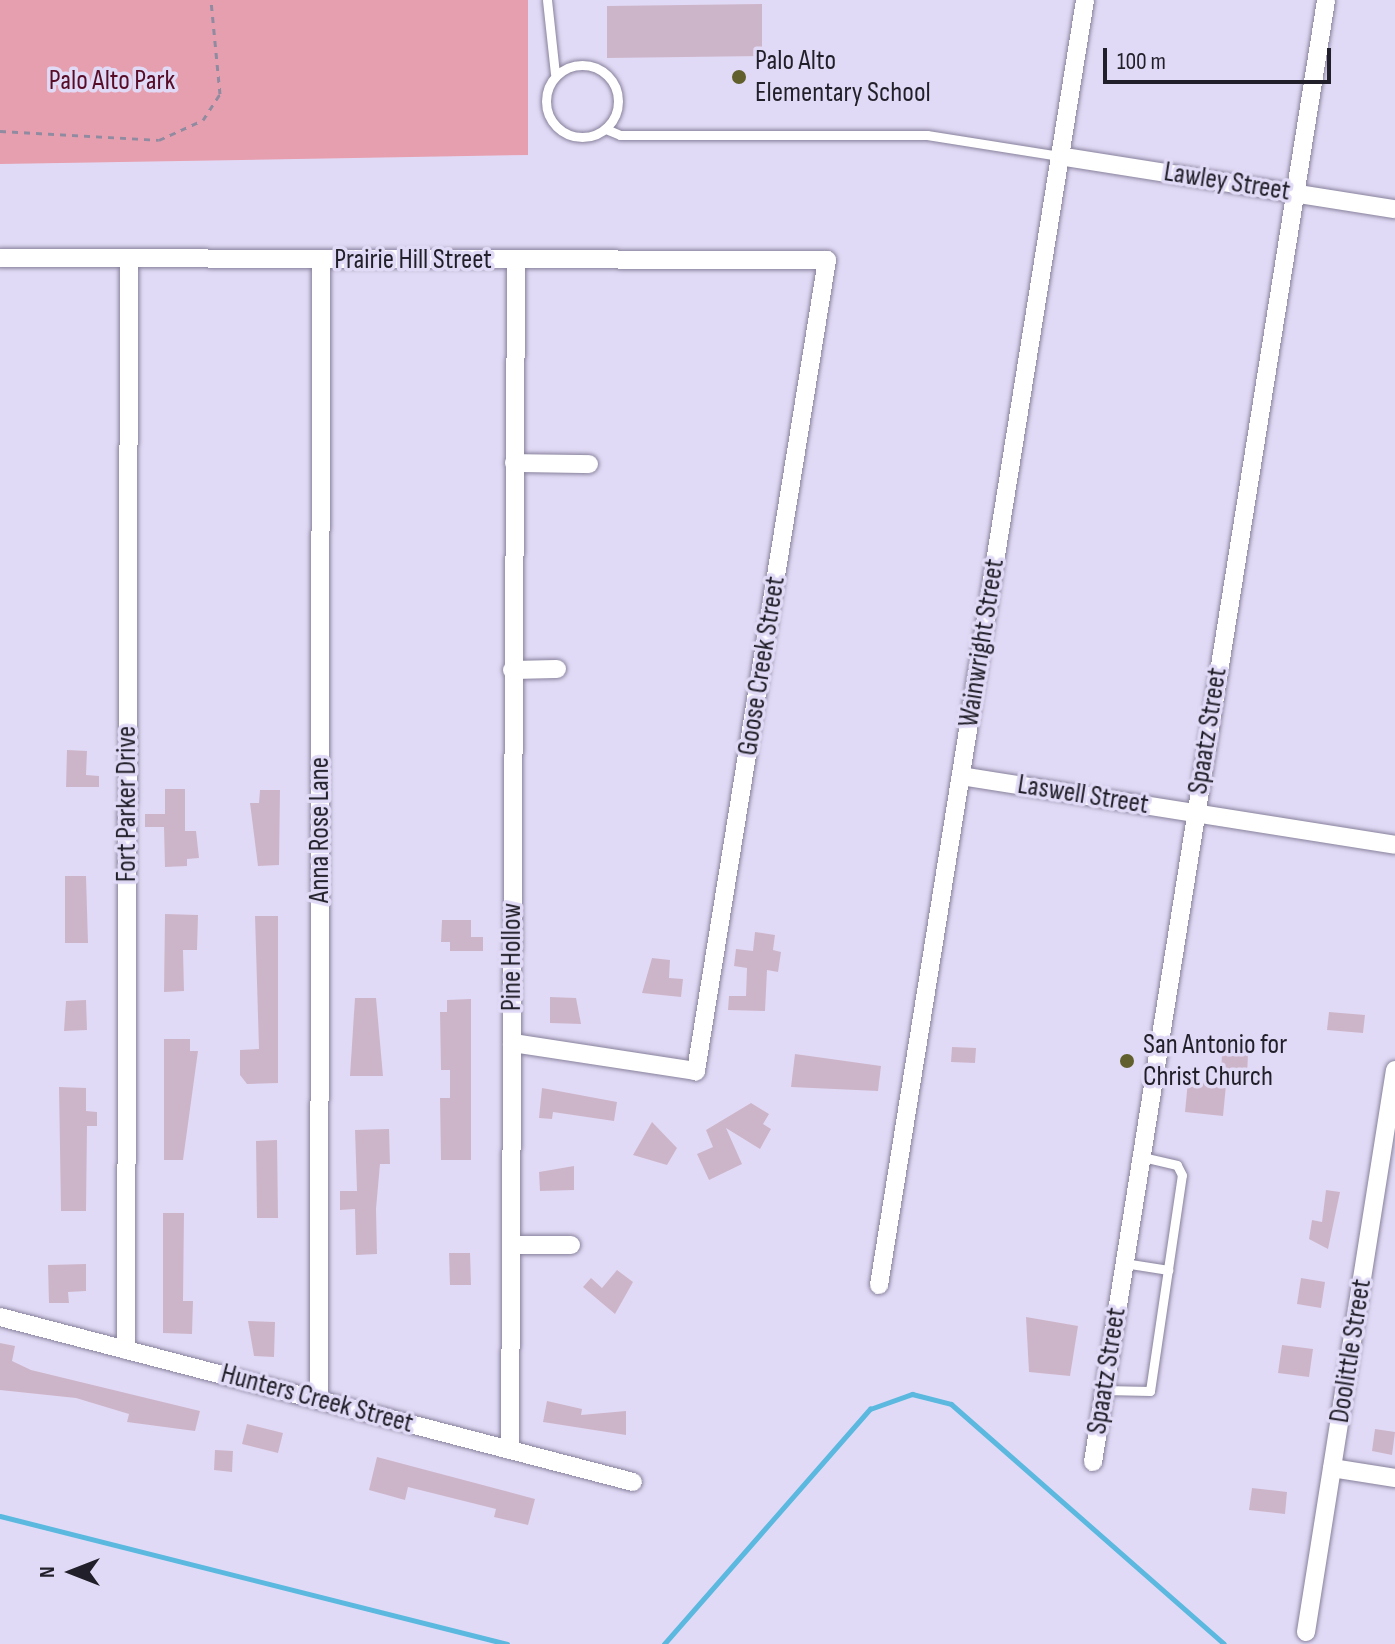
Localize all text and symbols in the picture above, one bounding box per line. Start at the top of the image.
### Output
scale bar [1107,32,1335,82]
place label: Palo Alto Elementary School [755,44,931,110]
text: 100 m [1117,47,1166,76]
park label: Palo Alto Park [49,64,175,98]
marker: Palo Alto Elementary School [730,68,748,86]
street label: Lawley Street [1161,155,1293,209]
street label: Prairie Hill Street [334,243,492,277]
street label: Wainwright Street [952,557,1012,729]
street label: Goose Creek Street [731,574,793,758]
street label: Spaatz Street [1181,665,1235,797]
street label: Fort Parker Drive [110,726,144,882]
street label: Anna Rose Lane [303,757,337,903]
street label: Laswell Street [1015,768,1151,822]
street label: Pine Hollow [495,903,529,1011]
place label: San Antonio for Christ Church [1143,1028,1287,1094]
marker: San Antonio for Christ Church [1118,1052,1136,1070]
street label: Doolittle Street [1323,1277,1379,1425]
street label: Spaatz Street [1080,1305,1134,1437]
street label: Hunters Creek Street [217,1357,417,1441]
north arrow [32,1532,112,1612]
text: N [34,1566,61,1578]

